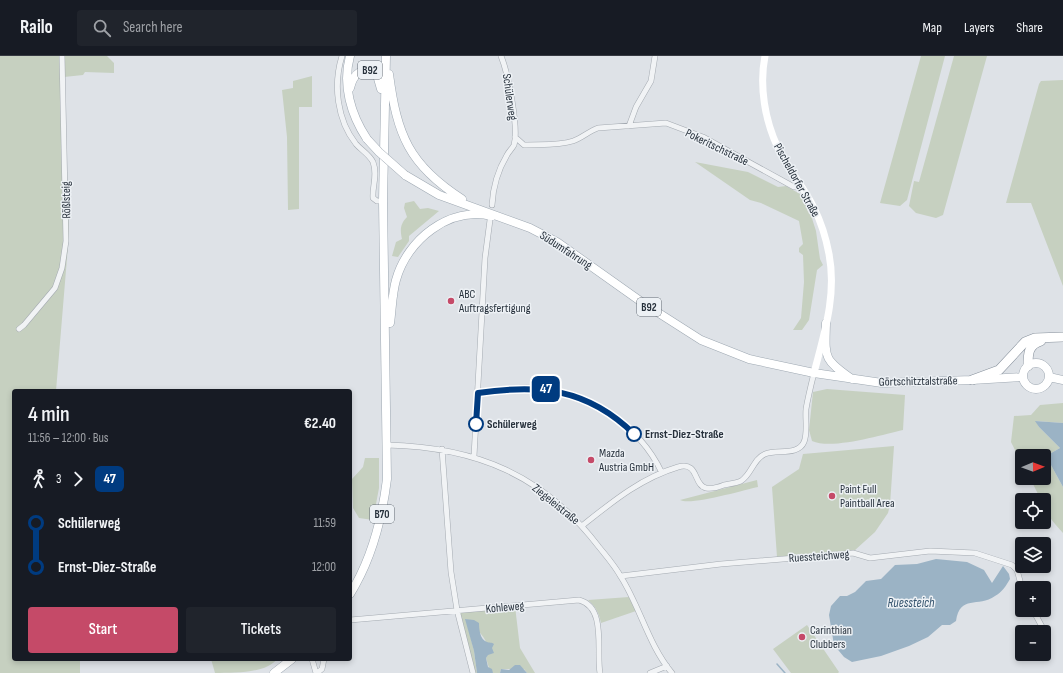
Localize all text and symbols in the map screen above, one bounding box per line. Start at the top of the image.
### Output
search box [77,10,357,46]
text: Railo [20,16,53,39]
icon: search [91,17,113,39]
text: Search here [123,18,183,37]
text: Map [922,19,942,36]
text: Layers [964,19,994,36]
text: Share [1016,19,1043,36]
road number: B92 [358,61,382,79]
street label: Schülerweg [499,73,520,122]
street label: Pokeritschstraße [683,126,751,169]
street label: Pischeldorfer Straße [770,141,823,220]
street label: Rößlsteig [59,181,74,219]
street label: Südumfahrung [537,228,595,273]
place label: ABC Auftragsfertigung [458,287,531,316]
marker: ABC Auftragsfertigung [446,296,456,306]
road number: B92 [637,298,661,316]
street label: Görtschitztalstraße [878,373,958,390]
line badge: 47 [528,376,564,402]
text: 47 [540,380,552,397]
text: 4 min [28,401,70,428]
text: €2.40 [304,414,336,433]
marker: Schülerweg [468,416,484,432]
place label: Schülerweg [487,417,537,432]
marker: Ernst-Diez-Straße [626,426,642,442]
place label: Ernst-Diez-Straße [645,427,724,442]
text: 11:56 – 12:00 · Bus [28,430,109,446]
place label: Mazda Austria GmbH [598,446,654,475]
north arrow [1015,449,1051,485]
map controls [1015,449,1051,661]
marker: Mazda Austria GmbH [586,455,596,465]
icon: walk [28,468,50,490]
icon: forward [67,468,89,490]
text: 47 [103,470,116,487]
text: 3 [56,471,61,487]
street label: Ziegeleistraße [529,481,583,528]
place label: Paint Full Paintball Area [840,482,895,511]
marker: Paint Full Paintball Area [827,491,837,501]
button: locate [1015,493,1051,529]
road number: B70 [370,505,394,523]
text: Schülerweg [58,514,120,533]
text: 11:59 [313,515,336,531]
button: layers [1015,537,1051,573]
street label: Ruessteichweg [788,547,850,566]
text: Ernst-Diez-Straße [58,558,156,577]
text: 12:00 [312,559,336,575]
button: + [1015,581,1051,617]
water label: Ruessteich [887,595,935,611]
street label: Kohleweg [485,598,525,617]
button: Start [28,607,178,653]
button: Tickets [186,607,336,653]
place label: Carinthian Clubbers [810,623,852,652]
button: − [1015,625,1051,661]
marker: Carinthian Clubbers [797,632,807,642]

